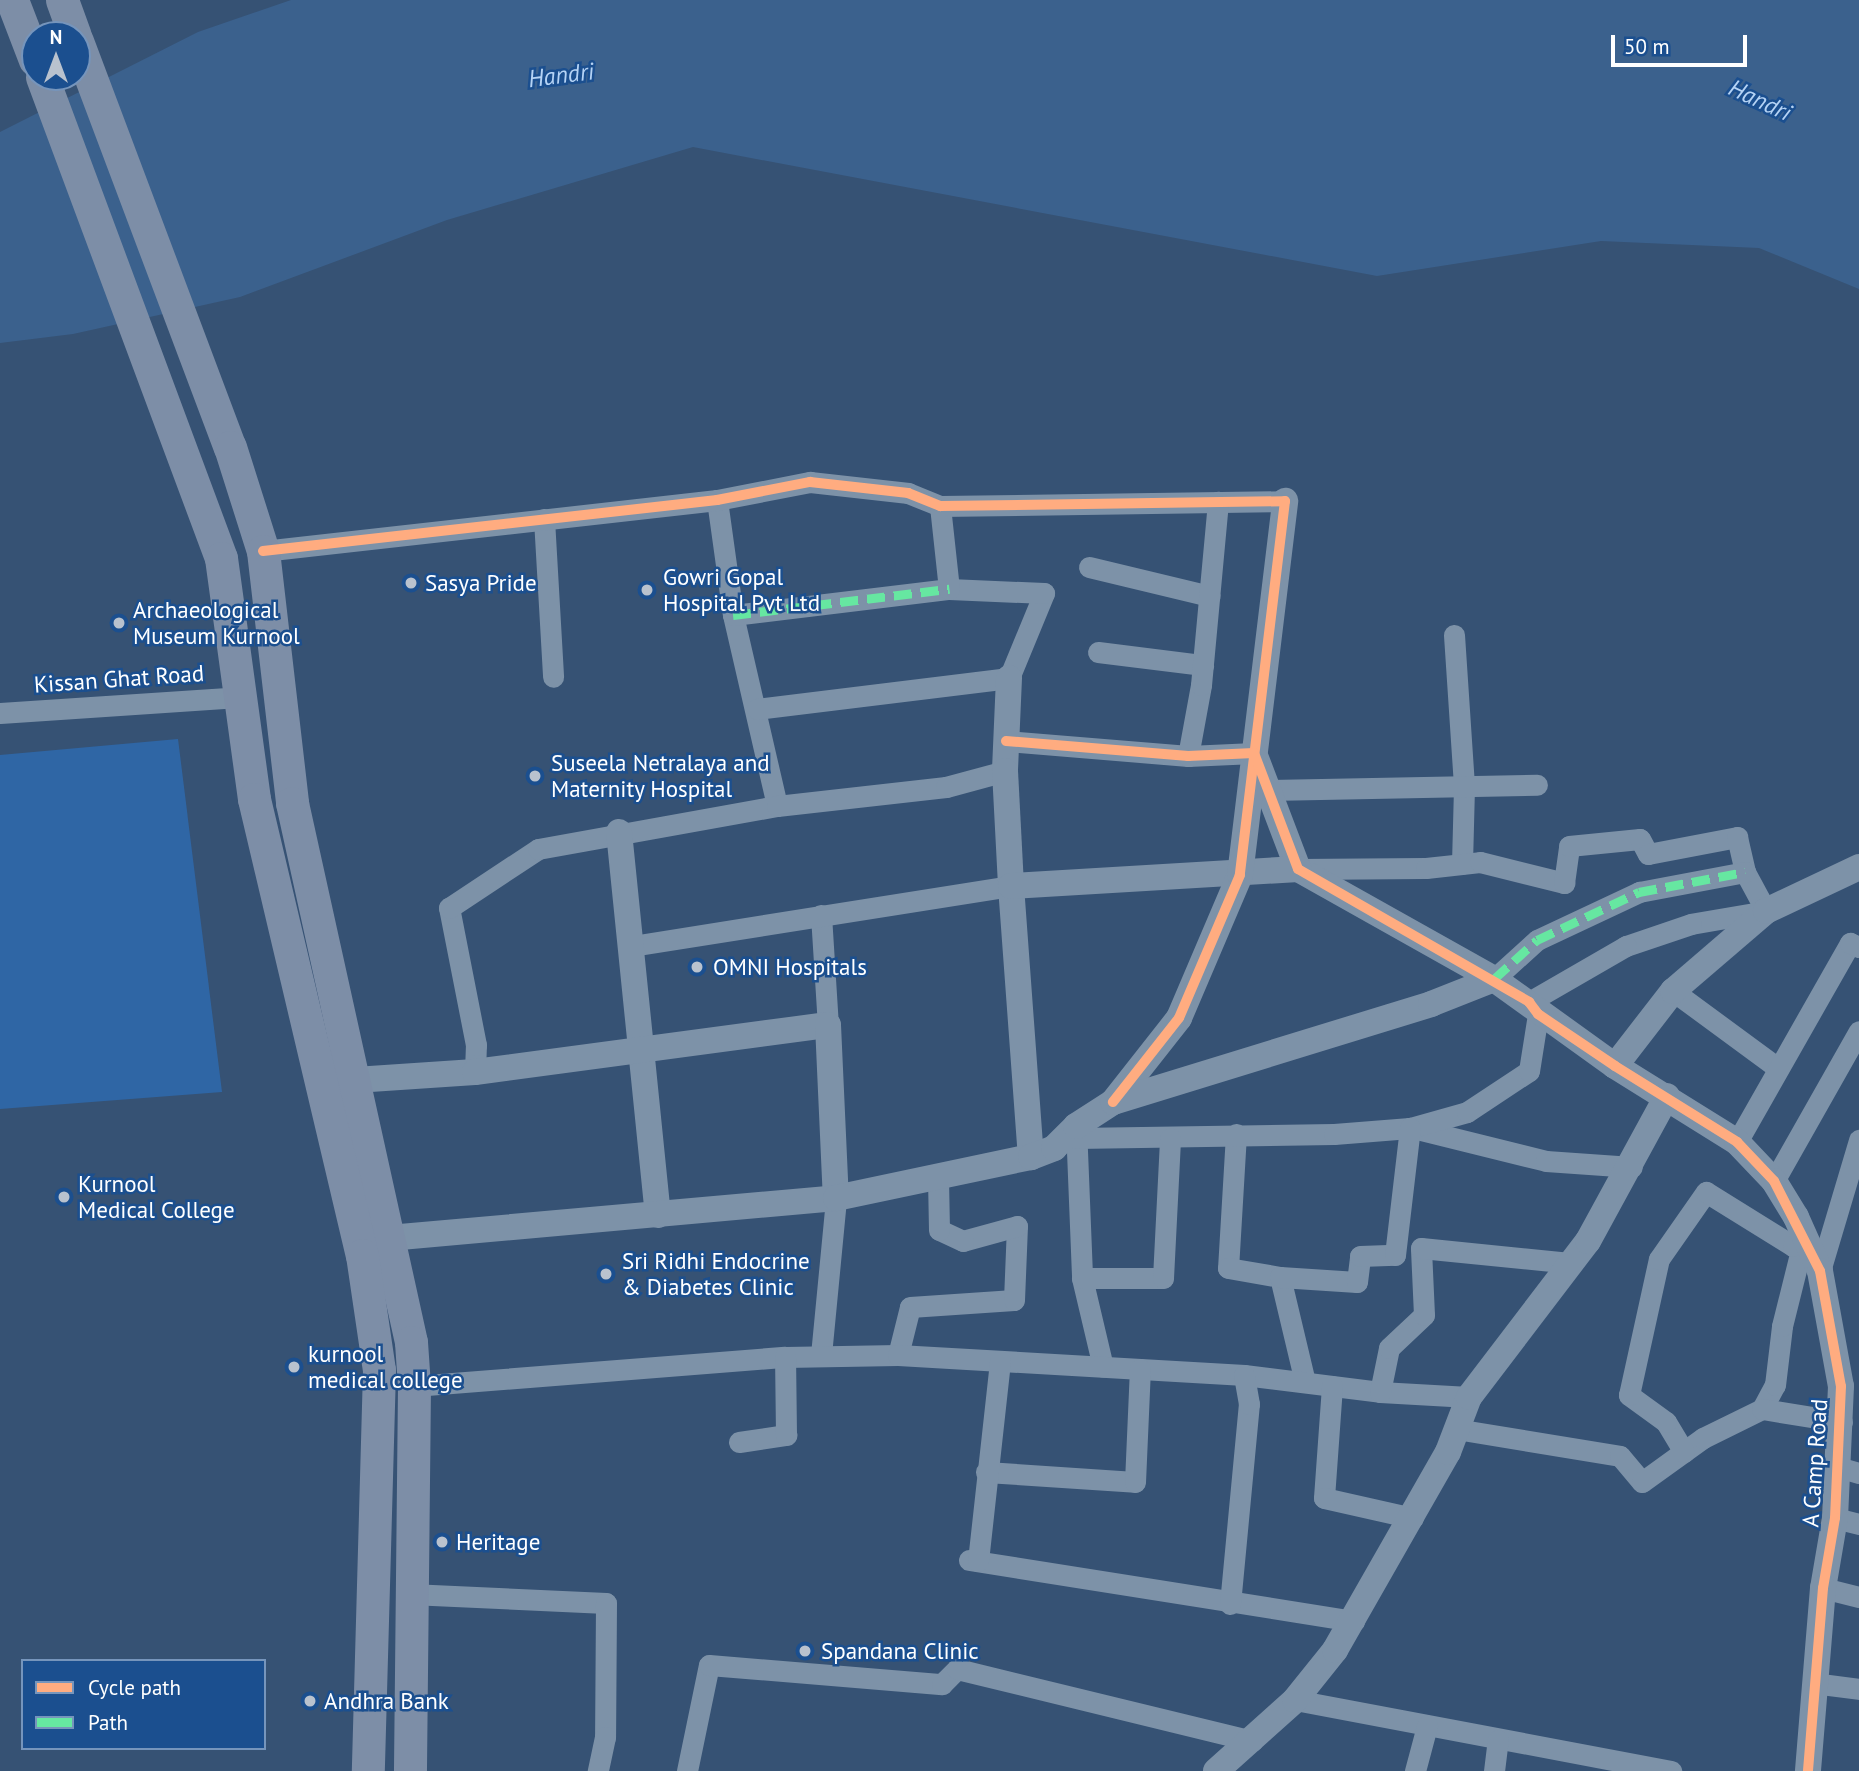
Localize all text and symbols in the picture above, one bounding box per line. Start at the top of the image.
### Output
north arrow [21,21,91,91]
scale bar [1614,21,1750,65]
text: N [50,25,62,49]
text: 50 m [1624,33,1670,60]
water label: Handri [527,57,595,93]
water label: Handri [1724,73,1796,127]
place label: Gowri Gopal Hospital Pvt Ltd [663,563,820,617]
place label: Sasya Pride [425,569,537,597]
marker: Sasya Pride [403,575,419,591]
marker: Gowri Gopal Hospital Pvt Ltd [637,580,657,600]
place label: Archaeological Museum Kurnool [133,596,300,650]
marker: Archaeological Museum Kurnool [111,615,127,631]
street label: Kissan Ghat Road [33,659,205,699]
place label: Suseela Netralaya and Maternity Hospital [551,749,770,803]
marker: Suseela Netralaya and Maternity Hospital [525,766,545,786]
place label: OMNI Hospitals [713,953,867,981]
marker: OMNI Hospitals [687,957,707,977]
place label: Kurnool Medical College [78,1170,235,1224]
marker: Kurnool Medical College [56,1189,72,1205]
place label: Sri Ridhi Endocrine & Diabetes Clinic [622,1247,810,1301]
marker: Sri Ridhi Endocrine & Diabetes Clinic [596,1264,616,1284]
place label: kurnool medical college [308,1340,463,1394]
marker: kurnool medical college [286,1359,302,1375]
street label: A Camp Road [1797,1397,1833,1529]
place label: Heritage [456,1528,540,1556]
marker: Heritage [434,1534,450,1550]
place label: Spandana Clinic [821,1637,979,1665]
marker: Spandana Clinic [795,1641,815,1661]
legend [21,1659,266,1750]
text: Cycle path [88,1674,181,1701]
place label: Andhra Bank [324,1687,449,1715]
marker: Andhra Bank [302,1693,318,1709]
text: Path [88,1709,128,1736]

